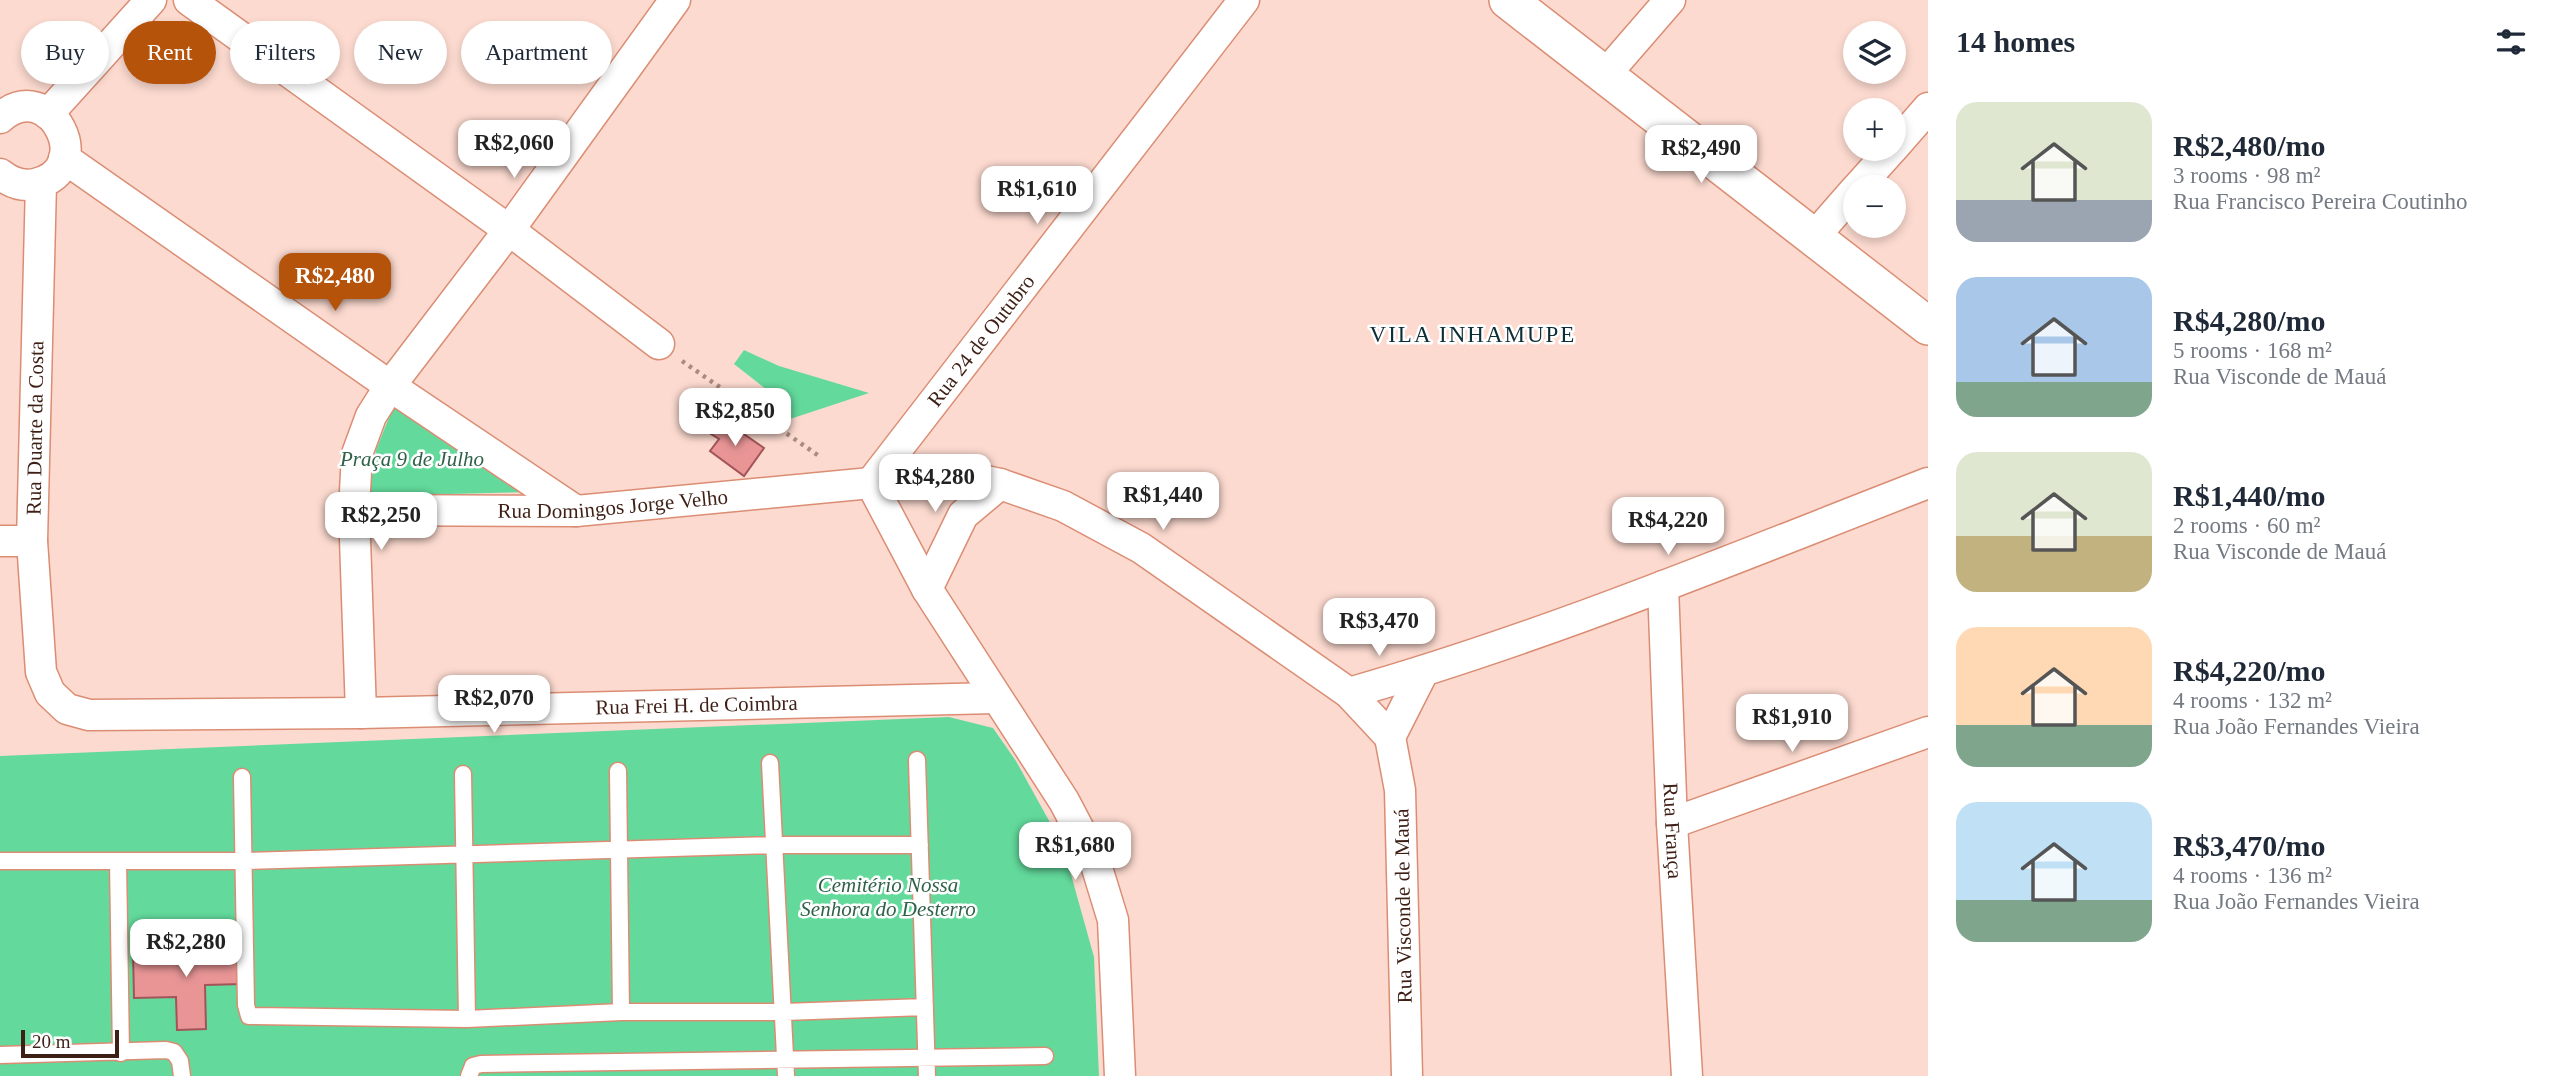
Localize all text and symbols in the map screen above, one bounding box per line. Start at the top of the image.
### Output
chip: Buy [21,21,109,84]
chip: Rent [123,21,216,84]
chip: Filters [230,21,340,84]
chip: New [354,21,447,84]
chip: Apartment [461,21,612,84]
map controls [1843,21,1906,238]
button: layers [1843,21,1906,84]
icon: filters [2492,23,2530,61]
text: 14 homes [1956,25,2075,58]
button: + [1843,98,1906,161]
pin: R$2,060 [449,120,579,180]
pin: R$2,490 [1636,125,1766,185]
text: R$2,480/mo [2173,129,2326,162]
text: R$2,060 [474,130,554,155]
icon: home [2012,130,2096,214]
text: R$2,490 [1661,135,1741,160]
text: 3 rooms · 98 m² [2173,163,2320,188]
pin: R$1,610 [972,166,1102,226]
button: − [1843,175,1906,238]
text: R$1,610 [997,176,1077,201]
text: Rua Francisco Pereira Coutinho [2173,189,2467,214]
pin: R$2,480 [270,254,400,313]
text: R$2,480 [295,263,375,288]
street label: Rua 24 de Outubro [922,270,1040,411]
text: R$4,280/mo [2173,304,2326,337]
icon: home [2012,305,2096,389]
district label: VILA INHAMUPE [1370,322,1576,347]
text: 5 rooms · 168 m² [2173,338,2332,363]
street label: Rua Duarte da Costa [21,340,49,515]
text: Rua Visconde de Mauá [2173,364,2386,389]
pin: R$2,850 [670,388,800,448]
text: R$2,850 [695,398,775,423]
park label: Praça 9 de Julho [339,447,484,471]
pin: R$4,280 [870,454,1000,514]
text: R$4,280 [895,464,975,489]
pin: R$1,440 [1098,472,1228,532]
text: R$1,440/mo [2173,479,2326,512]
icon: home [2012,480,2096,564]
text: R$1,440 [1123,482,1203,507]
street label: Rua Domingos Jorge Velho [497,485,729,523]
pin: R$2,250 [316,492,446,552]
pin: R$4,220 [1603,498,1733,557]
text: R$2,250 [341,502,421,527]
text: R$4,220 [1628,507,1708,532]
text: 2 rooms · 60 m² [2173,513,2320,538]
text: Rua Visconde de Mauá [2173,539,2386,564]
pin: R$3,470 [1314,598,1444,658]
text: R$3,470 [1339,608,1419,633]
text: R$4,220/mo [2173,654,2326,687]
icon: home [2012,655,2096,739]
pin: R$2,070 [429,676,559,735]
text: R$2,070 [454,685,534,710]
text: 4 rooms · 132 m² [2173,688,2332,713]
street label: Rua Frei H. de Coimbra [595,691,799,719]
pin: R$1,910 [1727,694,1857,754]
text: R$1,910 [1752,704,1832,729]
text: Rua João Fernandes Vieira [2173,714,2420,739]
street label: Rua França [1658,782,1687,880]
street label: Rua Visconde de Mauá [1389,808,1417,1004]
pin: R$1,680 [1010,822,1140,882]
text: R$3,470/mo [2173,829,2326,862]
icon: home [2012,830,2096,914]
text: R$1,680 [1035,832,1115,857]
text: 4 rooms · 136 m² [2173,863,2332,888]
park label: Cemitério Nossa Senhora do Desterro [800,873,976,921]
text: Rua João Fernandes Vieira [2173,889,2420,914]
pin: R$2,280 [121,920,251,979]
text: R$2,280 [146,929,226,954]
scale bar [21,1027,119,1059]
text: 20 m [32,1031,71,1052]

